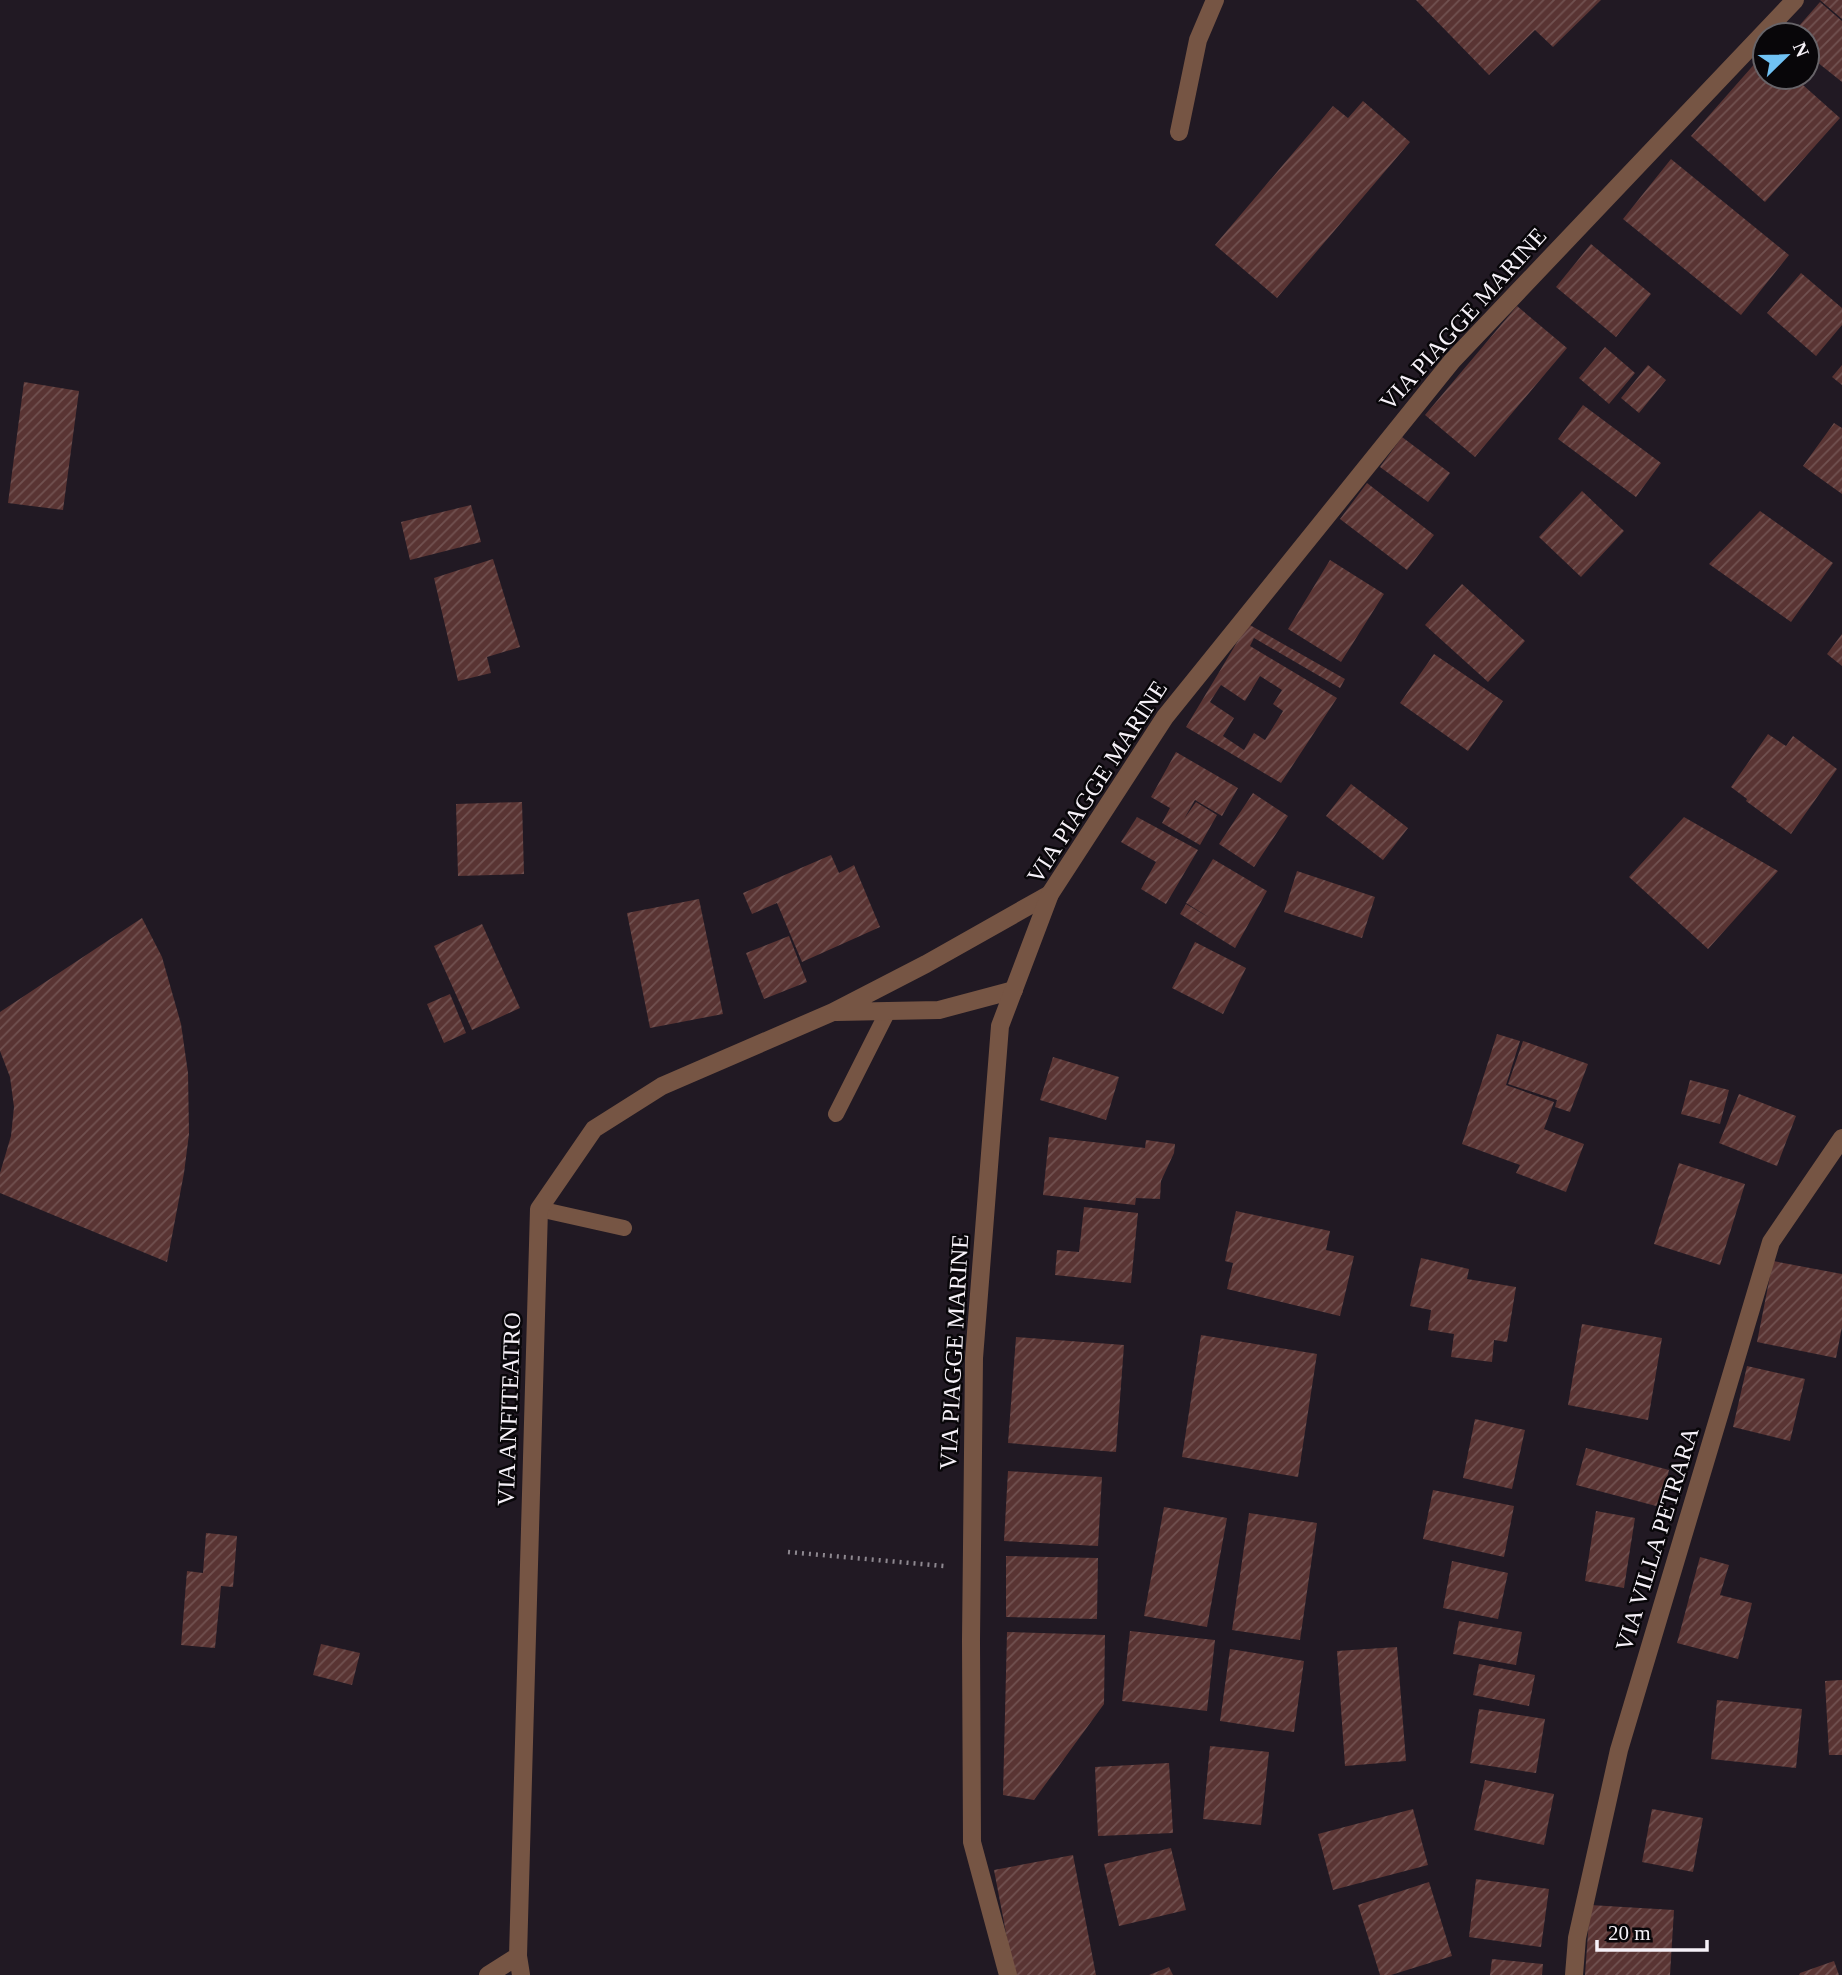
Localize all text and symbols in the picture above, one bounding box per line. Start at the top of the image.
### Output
north arrow [1751,21,1821,91]
text: N [1789,39,1814,60]
street label: VIA PIAGGE MARINE [1374,223,1552,415]
street label: VIA PIAGGE MARINE [1022,676,1172,888]
street label: VIA PIAGGE MARINE [935,1233,973,1471]
street label: VIA ANFITEATRO [493,1312,525,1506]
street label: VIA VILLA PETRARA [1611,1423,1704,1654]
scale bar [1597,1909,1707,1953]
text: 20 m [1608,1921,1651,1945]

